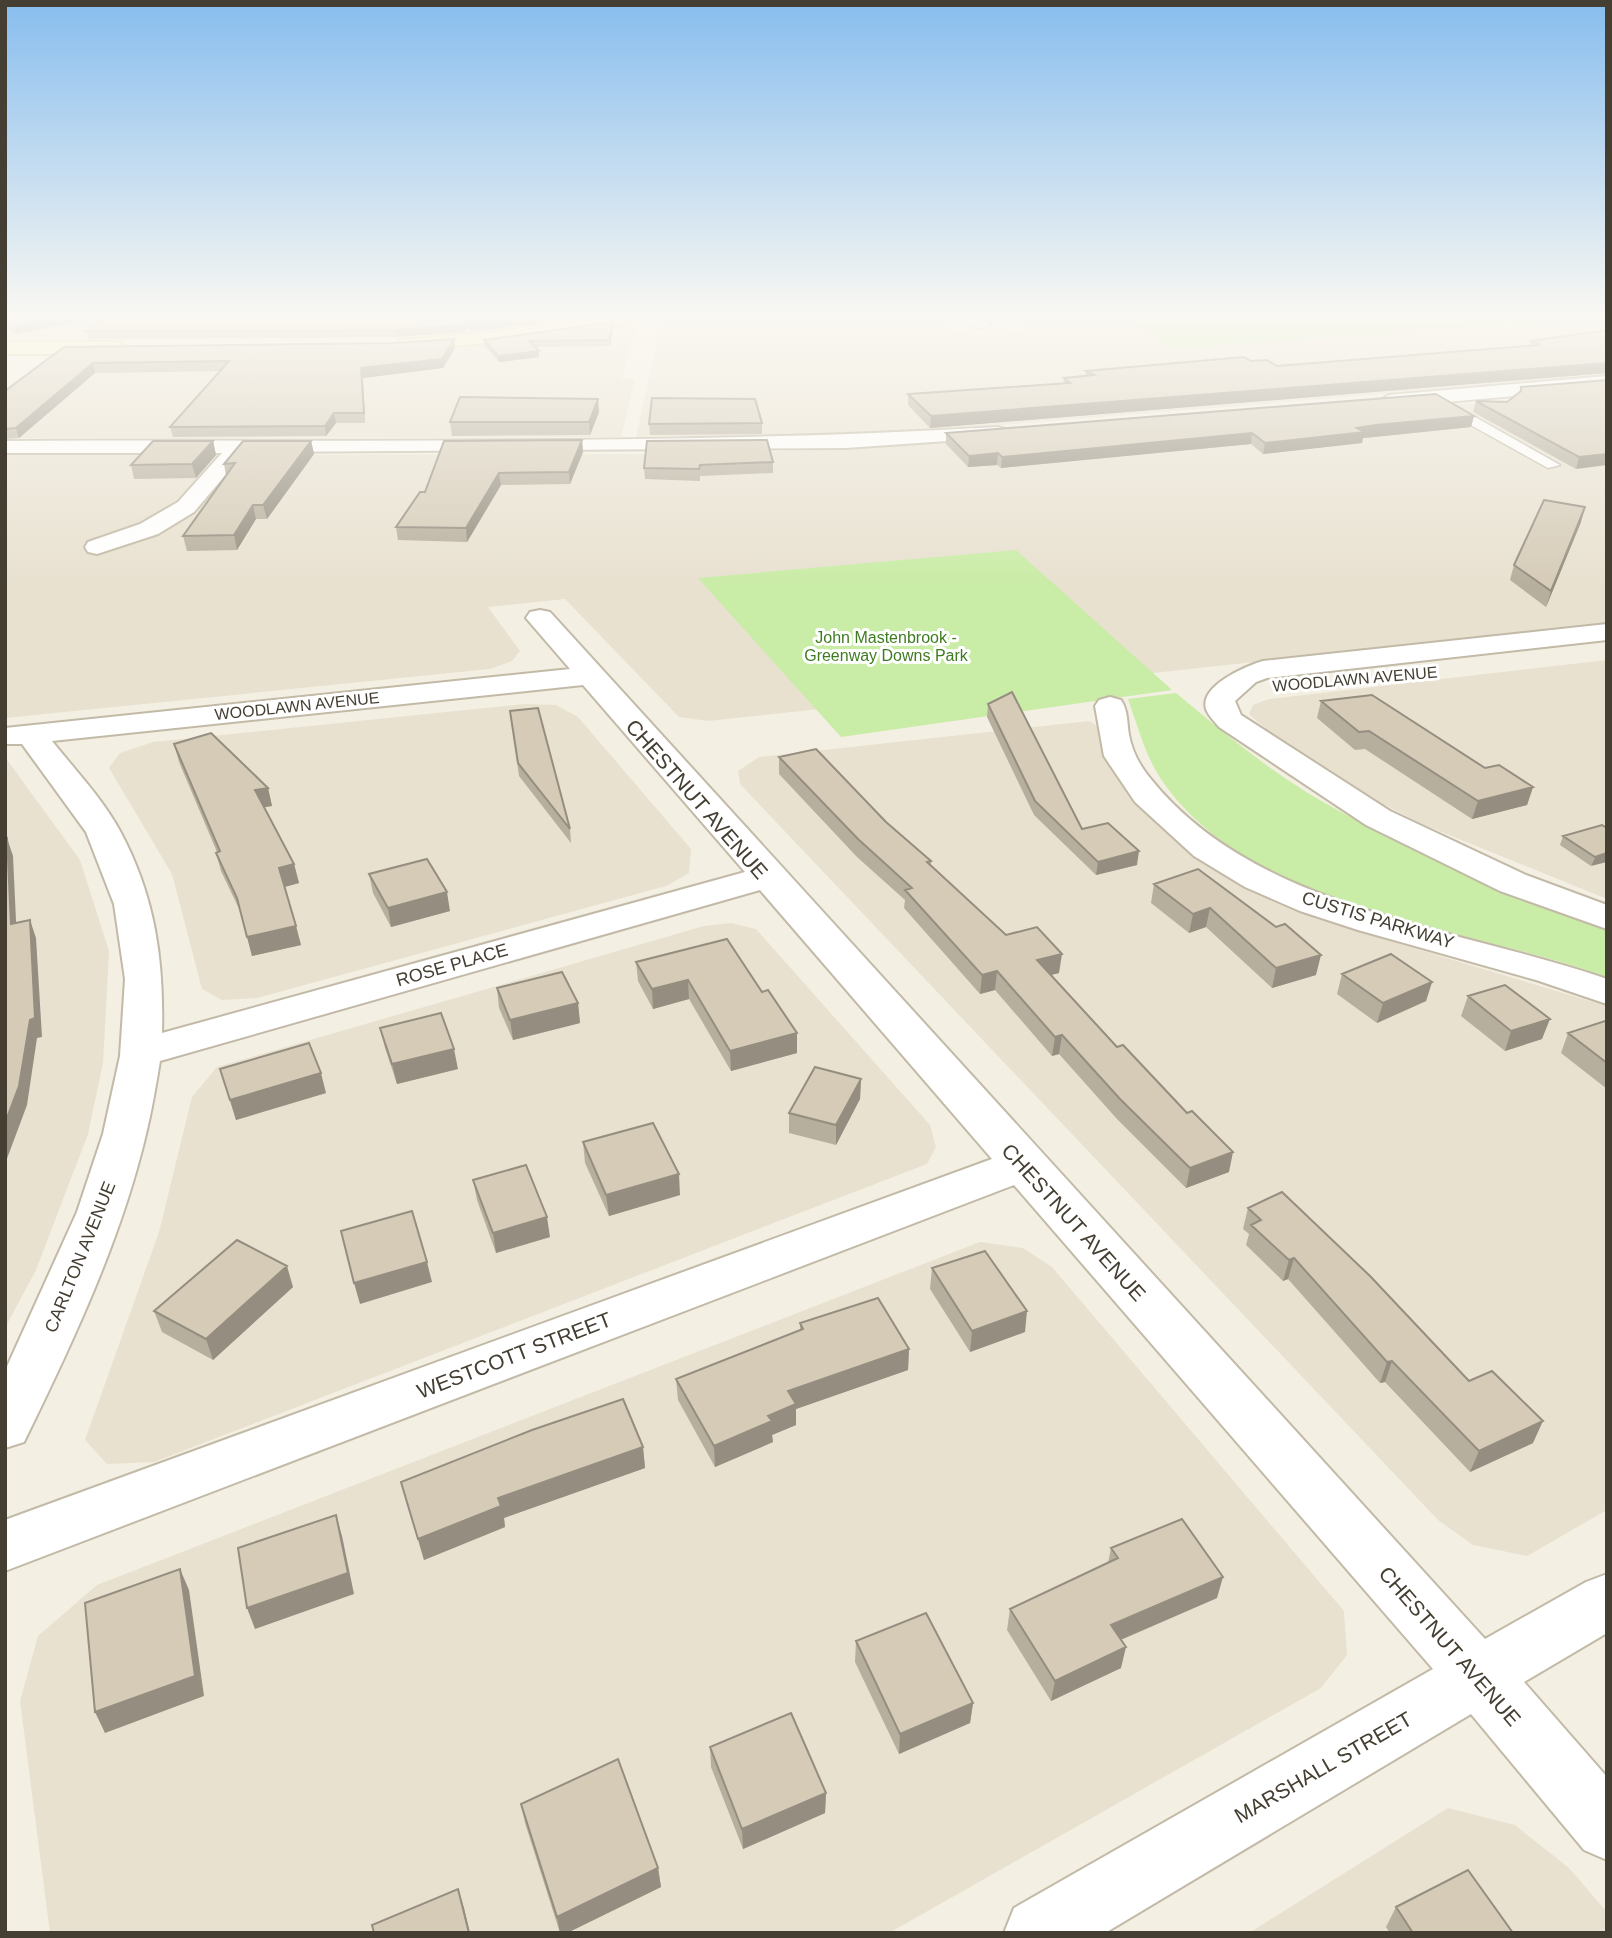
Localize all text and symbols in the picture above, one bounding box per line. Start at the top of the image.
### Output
park label: John Mastenbrook - Greenway Downs Park [804,629,969,664]
street label: WOODLAWN AVENUE [1272,663,1438,695]
street label: WOODLAWN AVENUE [214,689,380,723]
street label: CHESTNUT AVENUE [622,715,772,883]
street label: CUSTIS PARKWAY [1300,887,1456,953]
street label: ROSE PLACE [394,940,510,990]
street label: CHESTNUT AVENUE [997,1139,1151,1305]
street label: CARLTON AVENUE [41,1179,119,1335]
street label: WESTCOTT STREET [414,1307,614,1403]
street label: CHESTNUT AVENUE [1375,1562,1525,1730]
street label: MARSHALL STREET [1230,1707,1416,1827]

